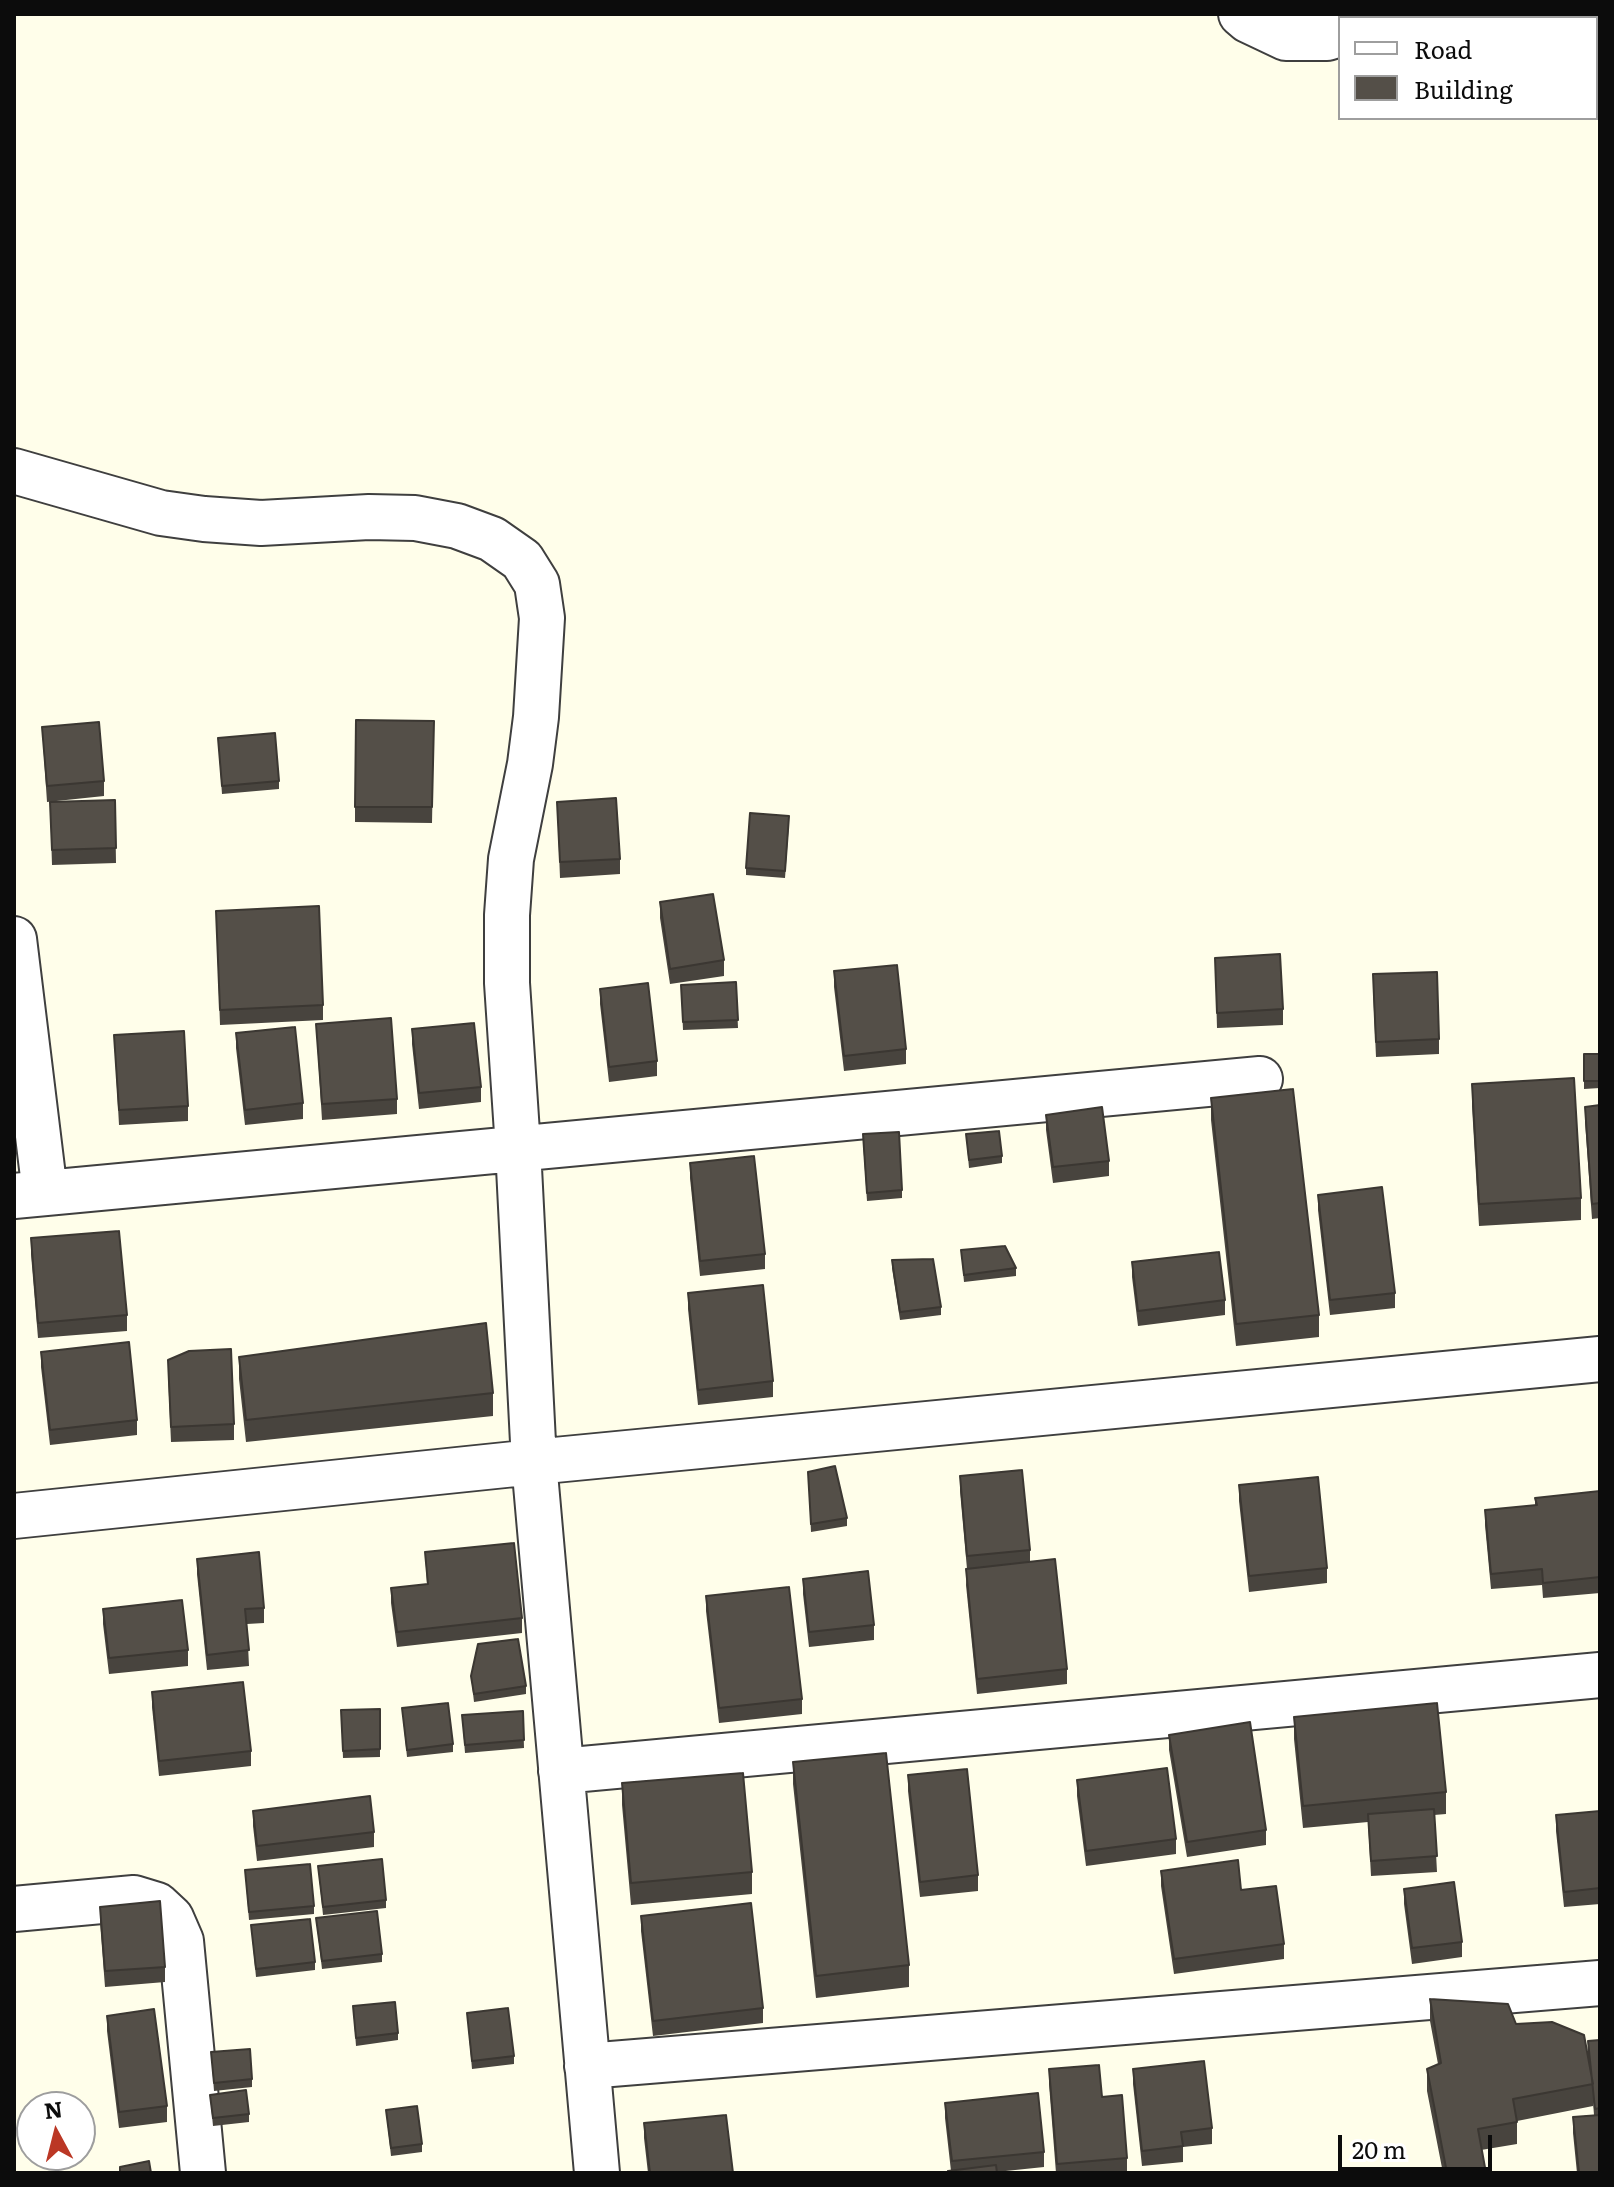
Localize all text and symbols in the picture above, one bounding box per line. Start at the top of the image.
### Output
legend [1338,16,1598,120]
text: Road [1414,31,1472,66]
text: Building [1414,71,1513,106]
north arrow [16,2091,96,2171]
text: N [42,2091,64,2126]
scale bar [1342,2119,1496,2169]
text: 20 m [1352,2131,1406,2166]

